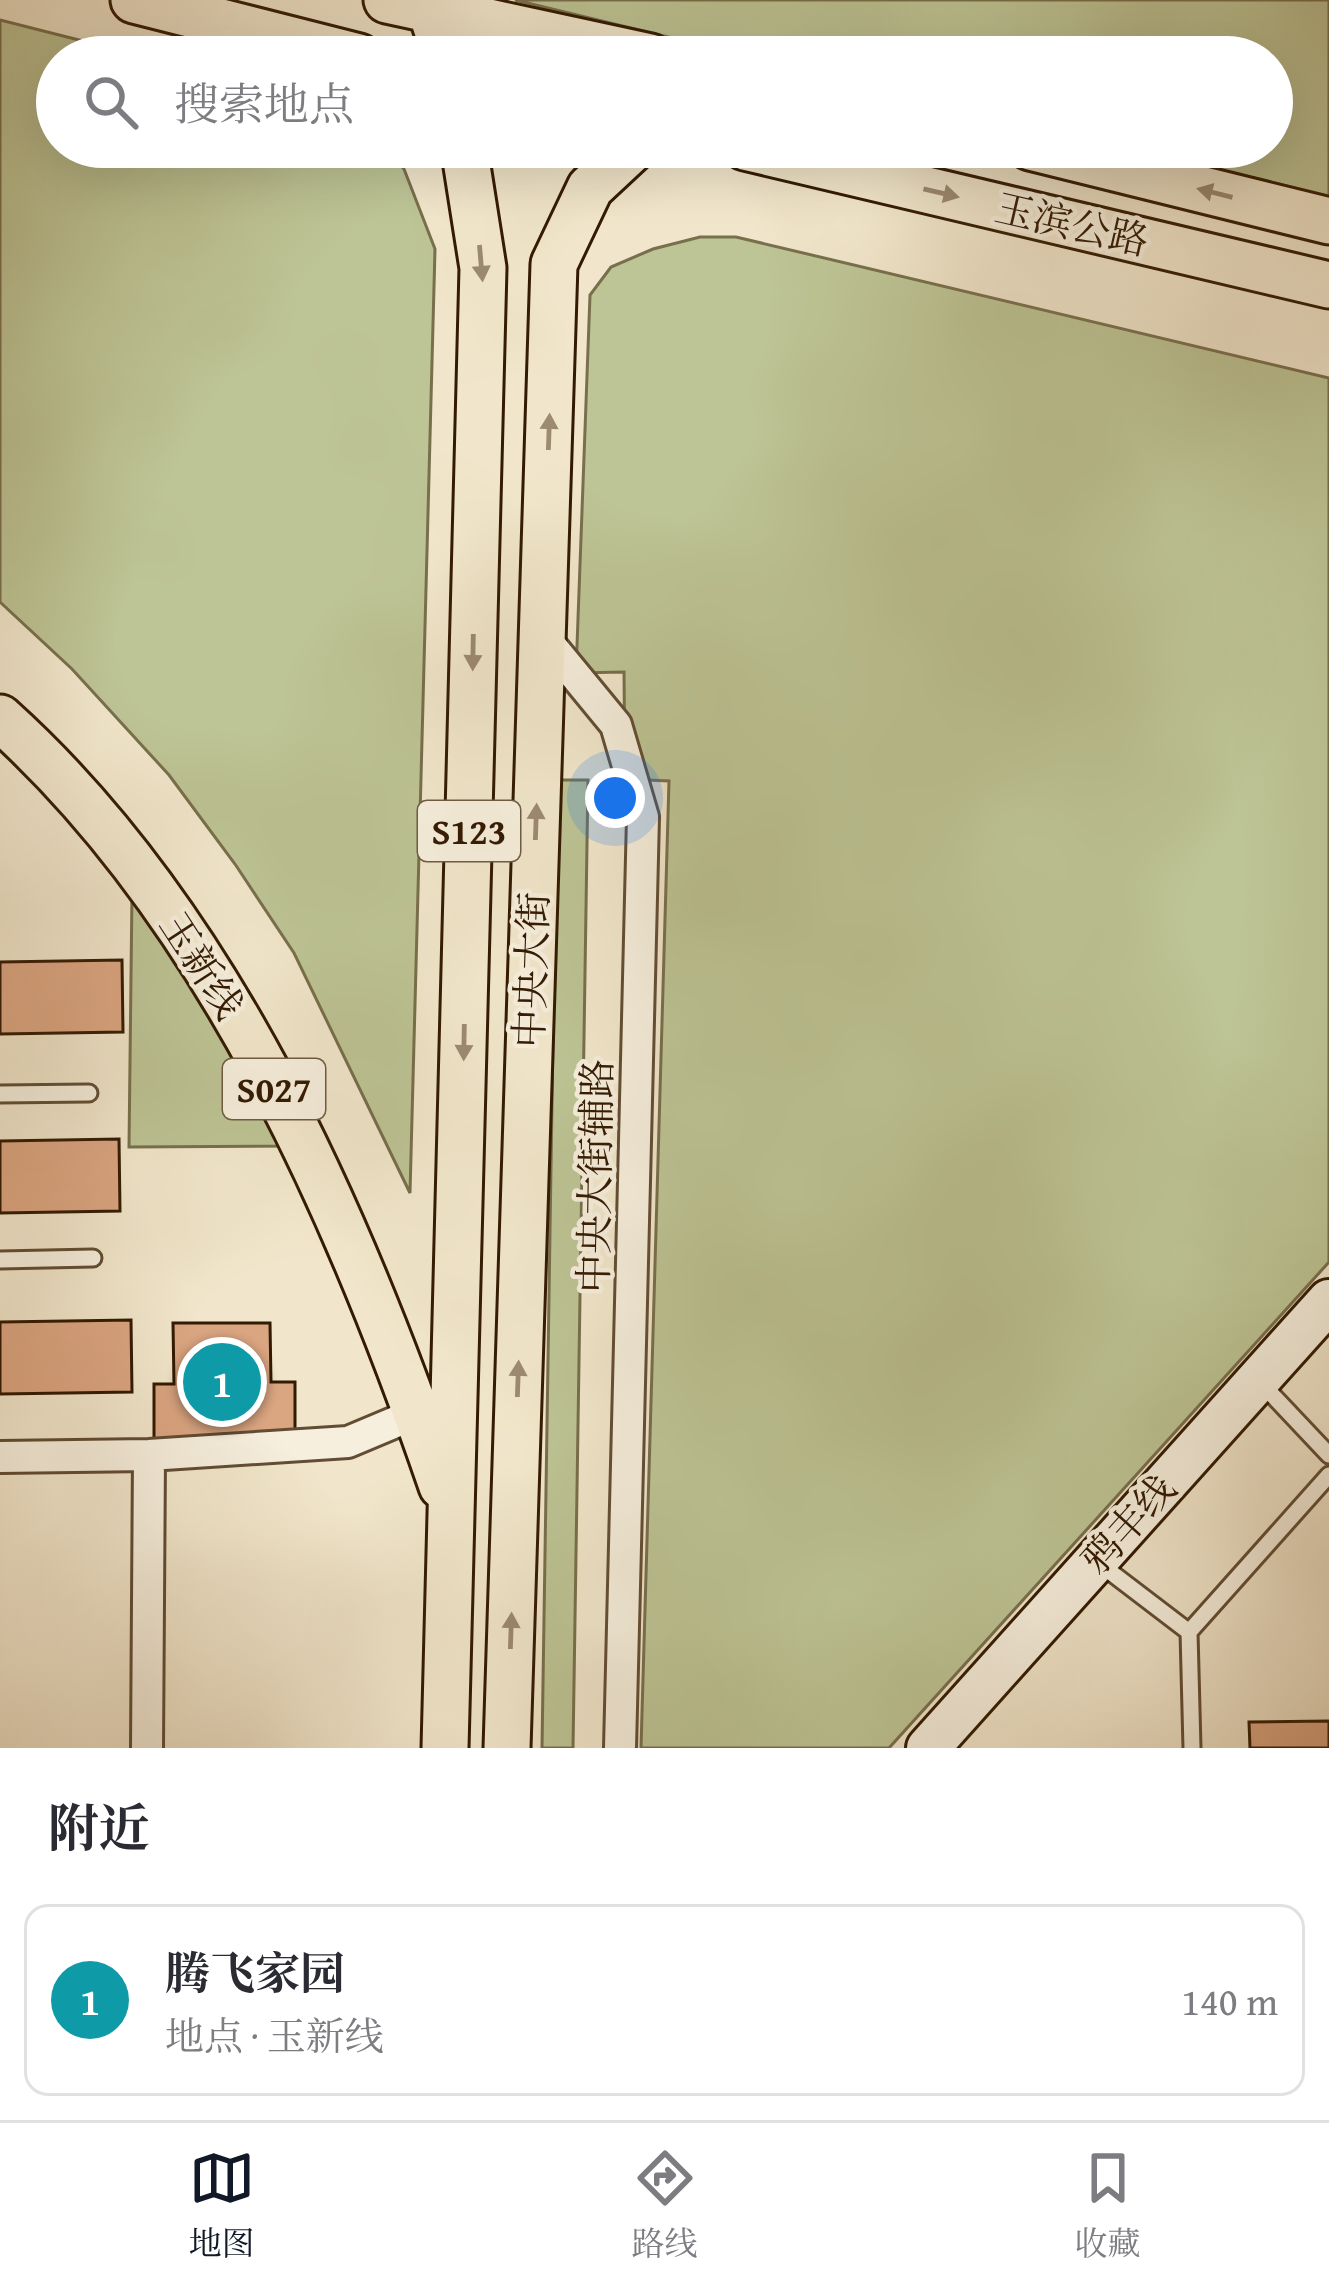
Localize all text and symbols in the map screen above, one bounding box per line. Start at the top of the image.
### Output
search box [36,36,1293,168]
icon: search [78,69,144,135]
text: 搜索地点 [174,71,354,136]
street label: 玉滨公路 [990,178,1155,269]
one-way arrow [1197,183,1234,202]
one-way arrow [922,184,959,203]
one-way arrow [471,245,490,282]
one-way arrow [539,412,558,450]
one-way arrow [464,634,483,672]
your location [585,768,645,828]
road number: S123 [418,801,520,861]
one-way arrow [527,802,546,840]
street label: 中央大街 [499,891,562,1049]
street label: 玉新线 [147,900,258,1029]
one-way arrow [454,1024,473,1062]
road number: S027 [223,1059,325,1119]
street label: 中央大街辅路 [564,1059,625,1293]
pin: 1 [183,1337,261,1427]
one-way arrow [509,1359,528,1397]
street label: 鸦丰线 [1067,1461,1188,1586]
one-way arrow [501,1611,520,1649]
text: 附近 [48,1790,150,1865]
text: 腾飞家园 [165,1940,345,2005]
text: 1 [80,1972,100,2029]
text: 140 m [1181,1972,1278,2029]
text: 地点 · 玉新线 [165,2007,384,2064]
tab: 地图 [189,2145,255,2267]
tab: 路线 [632,2145,698,2267]
tab: 收藏 [1075,2145,1141,2267]

